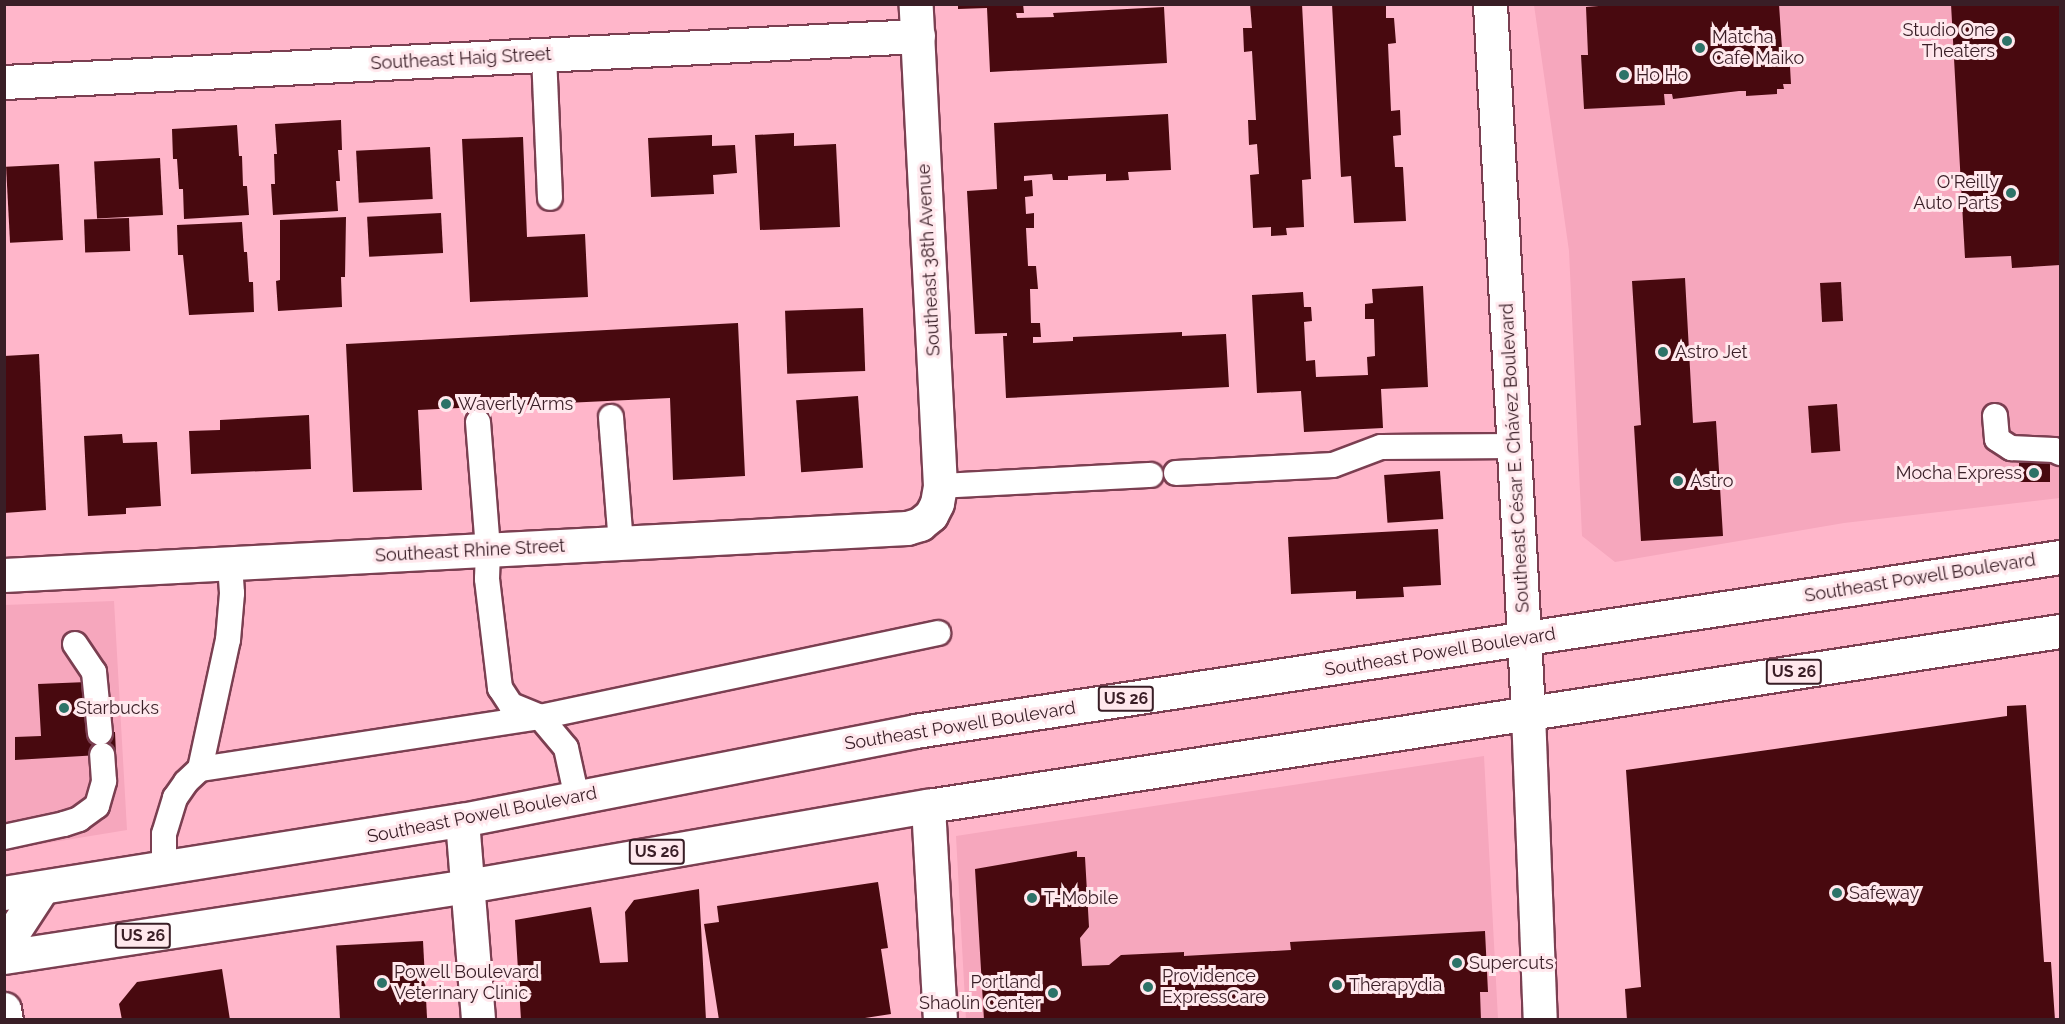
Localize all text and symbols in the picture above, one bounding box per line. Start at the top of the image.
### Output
place label: Studio One Theaters [1903,20,1995,63]
place label: Matcha Cafe Maiko [1712,27,1804,70]
marker: Studio One Theaters [2000,34,2014,48]
marker: Matcha Cafe Maiko [1693,41,1707,55]
street label: Southeast Haig Street [370,43,552,75]
place label: Ho Ho [1636,64,1688,86]
marker: Ho Ho [1617,68,1631,82]
street label: Southeast 38th Avenue [913,163,945,357]
place label: O'Reilly Auto Parts [1913,172,1999,214]
marker: O'Reilly Auto Parts [2004,186,2018,200]
street label: Southeast César E. Chávez Boulevard [1496,302,1534,614]
place label: Astro Jet [1675,341,1748,363]
marker: Astro Jet [1656,345,1670,359]
place label: Waverly Arms [458,393,574,415]
marker: Waverly Arms [439,397,453,411]
place label: Mocha Express [1896,462,2022,484]
marker: Mocha Express [2027,466,2041,480]
place label: Astro [1690,470,1733,492]
marker: Astro [1671,474,1685,488]
street label: Southeast Rhine Street [374,535,566,567]
street label: Southeast Powell Boulevard [1803,549,2037,607]
street label: Southeast Powell Boulevard [1323,623,1557,681]
road number: US 26 [1766,659,1822,685]
road number: US 26 [1098,686,1154,712]
place label: Starbucks [76,697,159,719]
street label: Southeast Powell Boulevard [843,697,1077,755]
marker: Starbucks [57,701,71,715]
street label: Southeast Powell Boulevard [365,782,599,848]
road number: US 26 [628,839,686,865]
place label: Safeway [1849,882,1919,904]
marker: Safeway [1830,886,1844,900]
place label: T-Mobile [1044,887,1118,909]
marker: T-Mobile [1025,891,1039,905]
road number: US 26 [114,923,172,949]
place label: Supercuts [1469,952,1554,974]
marker: Supercuts [1450,956,1464,970]
place label: Powell Boulevard Veterinary Clinic [394,962,540,1004]
place label: Providence ExpressCare [1162,966,1266,1008]
place label: Portland Shaolin Center [919,972,1041,1014]
place label: Therapydia [1349,974,1442,996]
marker: Powell Boulevard Veterinary Clinic [375,976,389,990]
marker: Providence ExpressCare [1139,978,1157,996]
marker: Therapydia [1330,978,1344,992]
marker: Portland Shaolin Center [1046,986,1060,1000]

